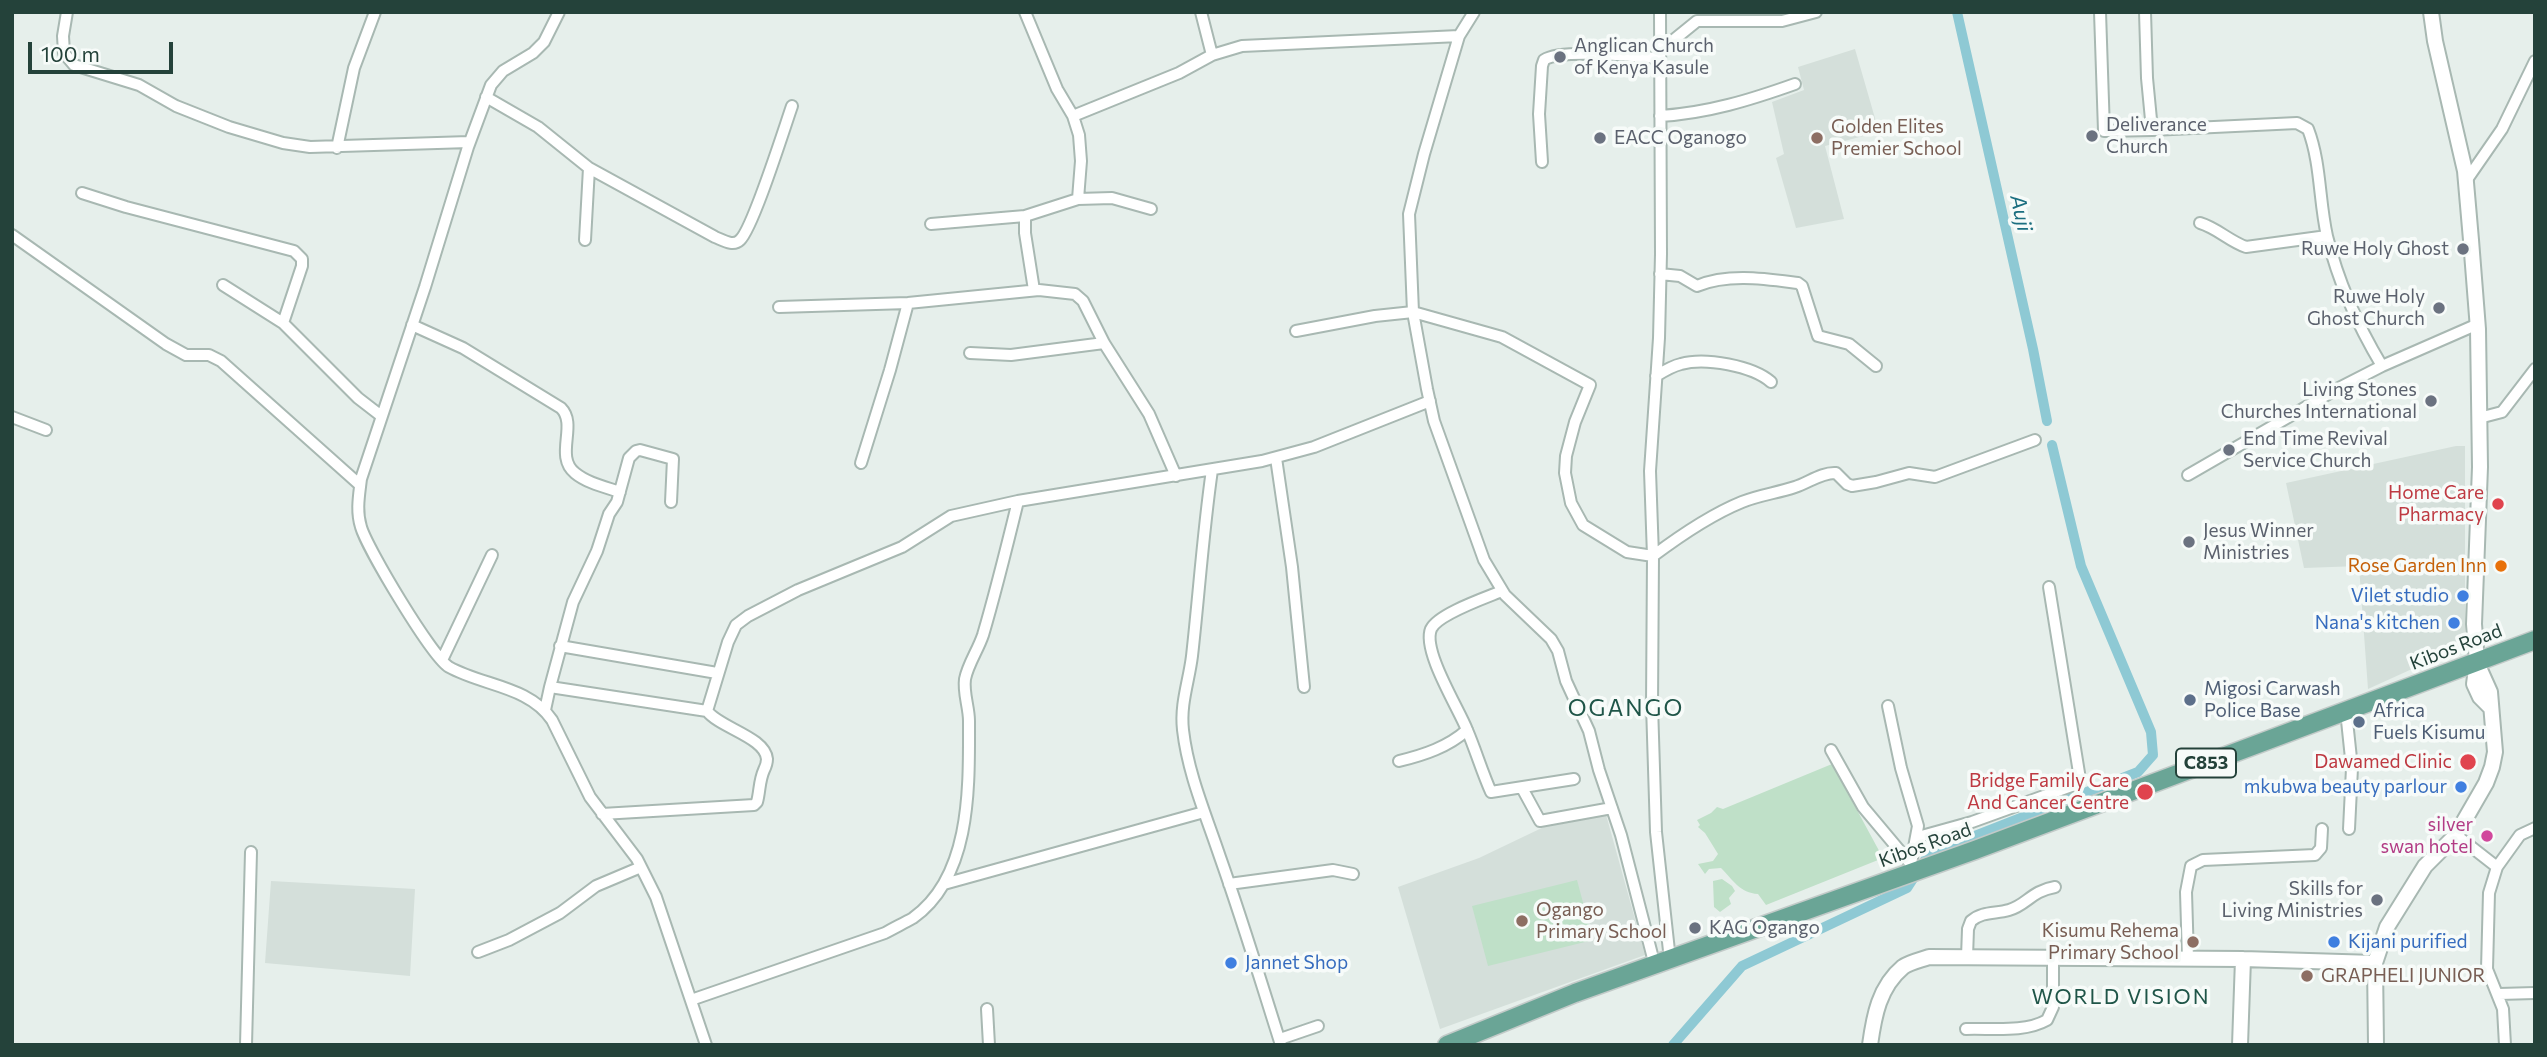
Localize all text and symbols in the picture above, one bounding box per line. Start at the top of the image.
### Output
scale bar [32,28,177,72]
place label: Anglican Church of Kenya Kasule [1574,35,1714,79]
text: 100 m [41,41,100,66]
marker: Anglican Church of Kenya Kasule [1552,49,1568,65]
place label: Deliverance Church [2106,114,2207,158]
place label: Golden Elites Premier School [1831,116,1962,160]
place label: EACC Oganogo [1614,127,1747,149]
marker: Deliverance Church [2084,128,2100,144]
marker: EACC Oganogo [1592,130,1608,146]
marker: Golden Elites Premier School [1809,130,1825,146]
water label: Auji [2005,192,2037,234]
place label: Ruwe Holy Ghost [2301,238,2449,260]
marker: Ruwe Holy Ghost [2455,241,2471,257]
place label: Ruwe Holy Ghost Church [2307,286,2425,330]
marker: Ruwe Holy Ghost Church [2431,300,2447,316]
place label: Living Stones Churches International [2221,379,2417,423]
marker: Living Stones Churches International [2423,393,2439,409]
place label: End Time Revival Service Church [2243,428,2388,472]
marker: End Time Revival Service Church [2221,442,2237,458]
place label: Home Care Pharmacy [2388,482,2484,526]
marker: Home Care Pharmacy [2490,496,2506,512]
place label: Jesus Winner Ministries [2203,520,2314,564]
marker: Jesus Winner Ministries [2181,534,2197,550]
place label: Rose Garden Inn [2348,555,2487,577]
marker: Rose Garden Inn [2493,558,2509,574]
place label: Vilet studio [2351,585,2449,607]
marker: Vilet studio [2455,588,2471,604]
place label: Nana's kitchen [2315,612,2440,634]
marker: Nana's kitchen [2446,615,2462,631]
street label: Kibos Road [2407,619,2505,675]
place label: Migosi Carwash Police Base [2204,678,2341,722]
marker: Migosi Carwash Police Base [2182,692,2198,708]
district label: OGANGO [1568,694,1684,722]
place label: Africa Fuels Kisumu [2373,700,2485,744]
marker: Africa Fuels Kisumu [2351,714,2367,730]
road number: C853 [2176,748,2236,778]
place label: Dawamed Clinic [2314,751,2452,773]
marker: Dawamed Clinic [2458,752,2478,772]
place label: Bridge Family Care And Cancer Centre [1967,770,2129,814]
place label: mkubwa beauty parlour [2244,776,2447,798]
marker: mkubwa beauty parlour [2453,779,2469,795]
marker: Bridge Family Care And Cancer Centre [2135,782,2155,802]
place label: silver swan hotel [2380,814,2473,858]
street label: Kibos Road [1876,818,1974,872]
marker: silver swan hotel [2479,828,2495,844]
place label: Skills for Living Ministries [2221,878,2363,922]
marker: Skills for Living Ministries [2369,892,2385,908]
place label: Ogango Primary School [1536,899,1667,943]
marker: Ogango Primary School [1514,913,1530,929]
place label: KAG Ogango [1709,917,1820,939]
marker: KAG Ogango [1687,920,1703,936]
place label: Kisumu Rehema Primary School [2042,920,2179,964]
place label: Kijani purified [2348,931,2468,953]
marker: Kisumu Rehema Primary School [2185,934,2201,950]
marker: Kijani purified [2326,934,2342,950]
place label: Jannet Shop [1245,952,1348,974]
marker: Jannet Shop [1223,955,1239,971]
place label: GRAPHELI JUNIOR [2321,965,2485,987]
marker: GRAPHELI JUNIOR [2299,968,2315,984]
district label: WORLD VISION [2033,984,2209,1010]

